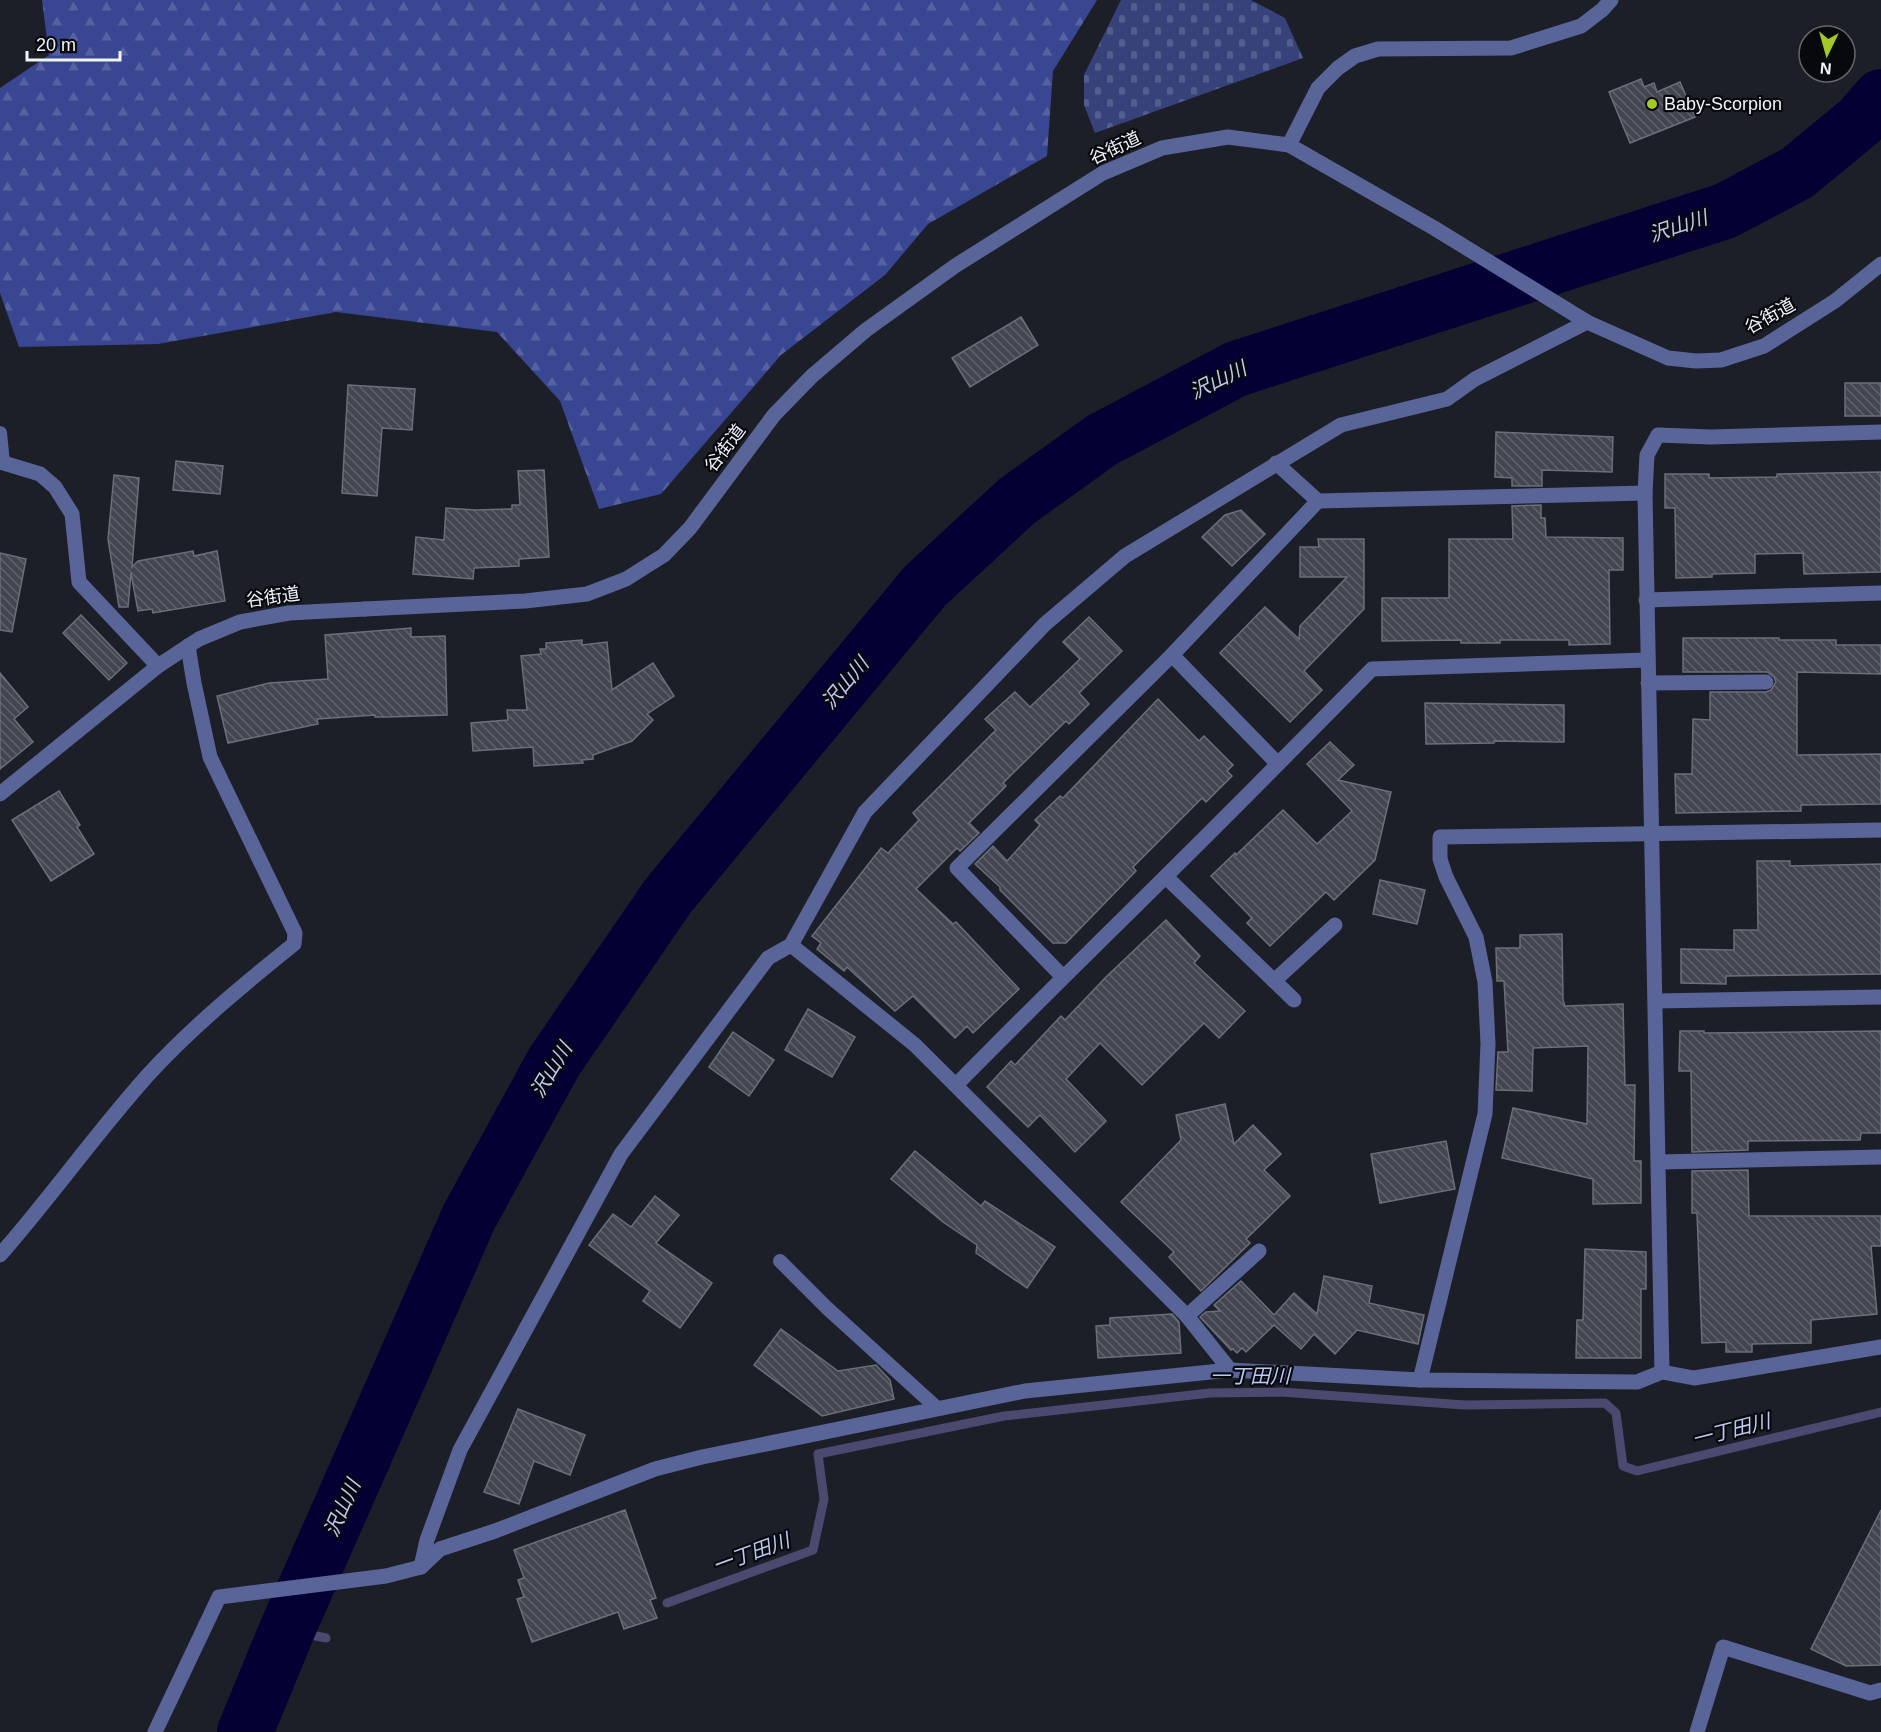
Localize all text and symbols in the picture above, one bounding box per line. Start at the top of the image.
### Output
scale bar [27,24,120,62]
north arrow [1797,24,1857,84]
text: 20 m [36,35,76,55]
text: N [1819,59,1832,77]
place label: Baby-Scorpion [1664,94,1782,114]
marker: Baby-Scorpion [1645,97,1659,111]
street label: 谷街道 [1086,128,1144,168]
water label: 沢山川 [1646,206,1712,246]
street label: 谷街道 [1742,294,1798,338]
water label: 沢山川 [1186,356,1252,403]
street label: 谷街道 [701,420,749,476]
street label: 谷街道 [245,583,301,611]
water label: 沢山川 [817,651,874,713]
water label: 沢山川 [526,1037,577,1101]
water label: 一丁田川 [1210,1365,1292,1387]
water label: 一丁田川 [1690,1409,1774,1450]
water label: 沢山川 [320,1474,365,1540]
water label: 一丁田川 [710,1528,794,1577]

